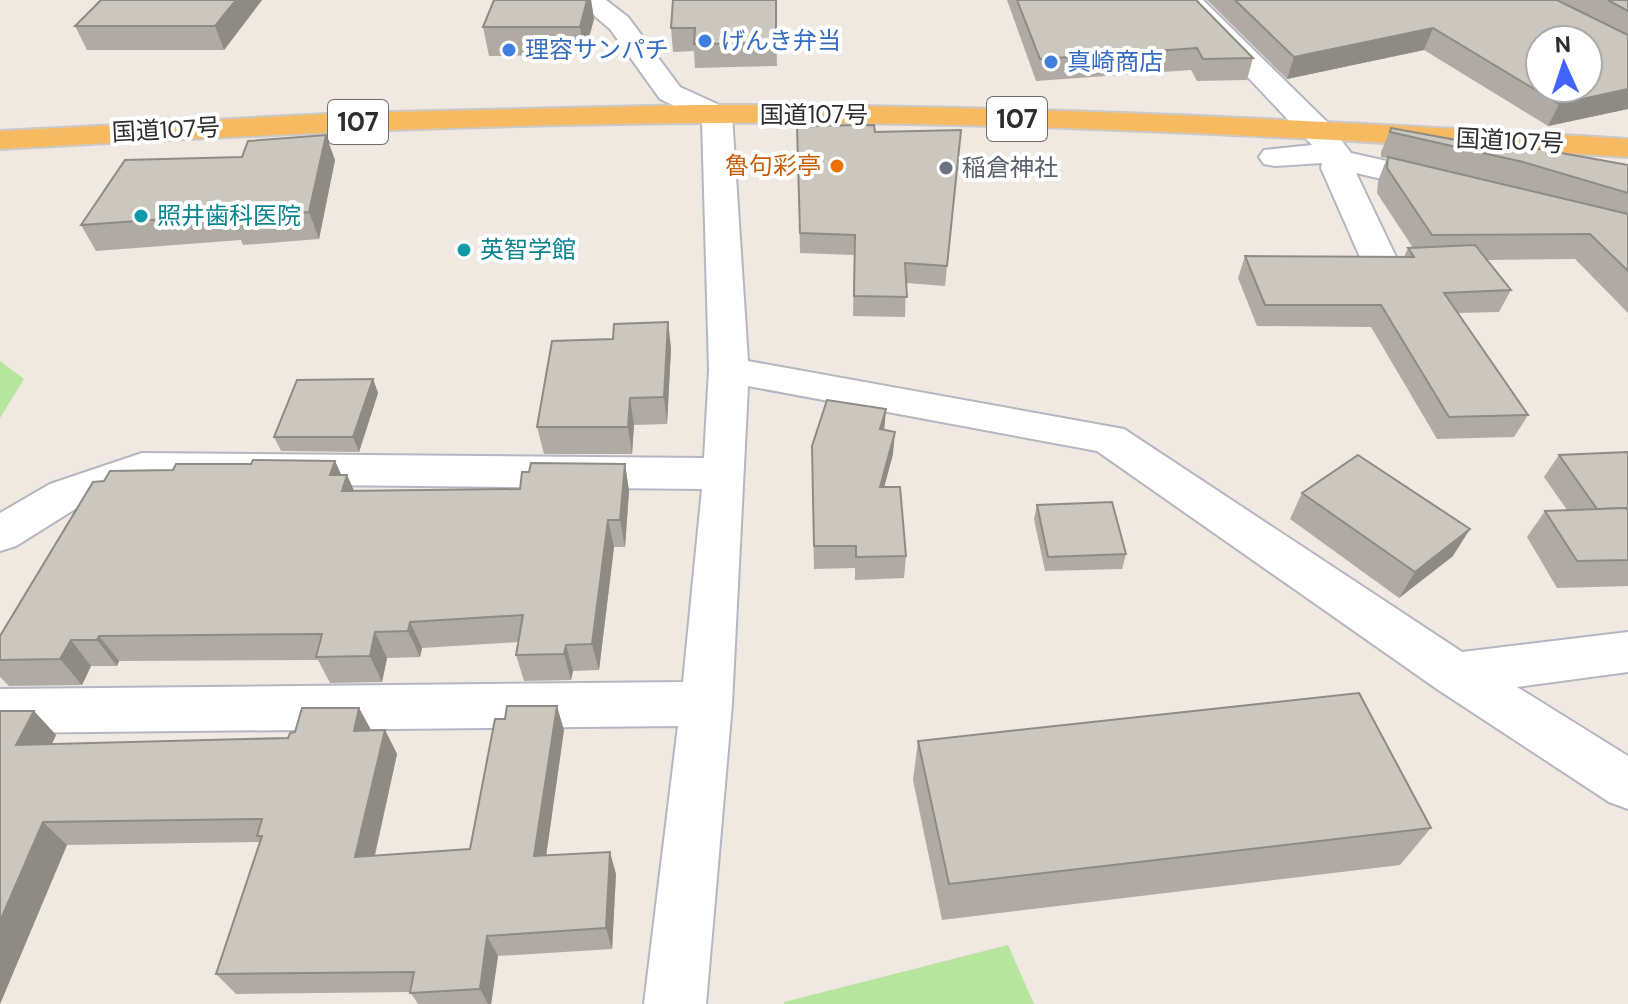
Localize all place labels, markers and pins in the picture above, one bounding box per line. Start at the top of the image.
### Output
place label: げんき弁当 [721,25,841,56]
marker: げんき弁当 [696,32,714,50]
place label: 理容サンパチ [525,34,669,65]
marker: 理容サンパチ [500,41,518,59]
place label: 真崎商店 [1067,46,1163,77]
marker: 真崎商店 [1042,53,1060,71]
place label: 魯句彩亭 [725,150,821,181]
place label: 稲倉神社 [962,152,1058,183]
marker: 魯句彩亭 [828,157,846,175]
marker: 稲倉神社 [937,159,955,177]
place label: 照井歯科医院 [157,200,301,231]
marker: 照井歯科医院 [132,207,150,225]
place label: 英智学館 [480,234,576,265]
marker: 英智学館 [455,241,473,259]

